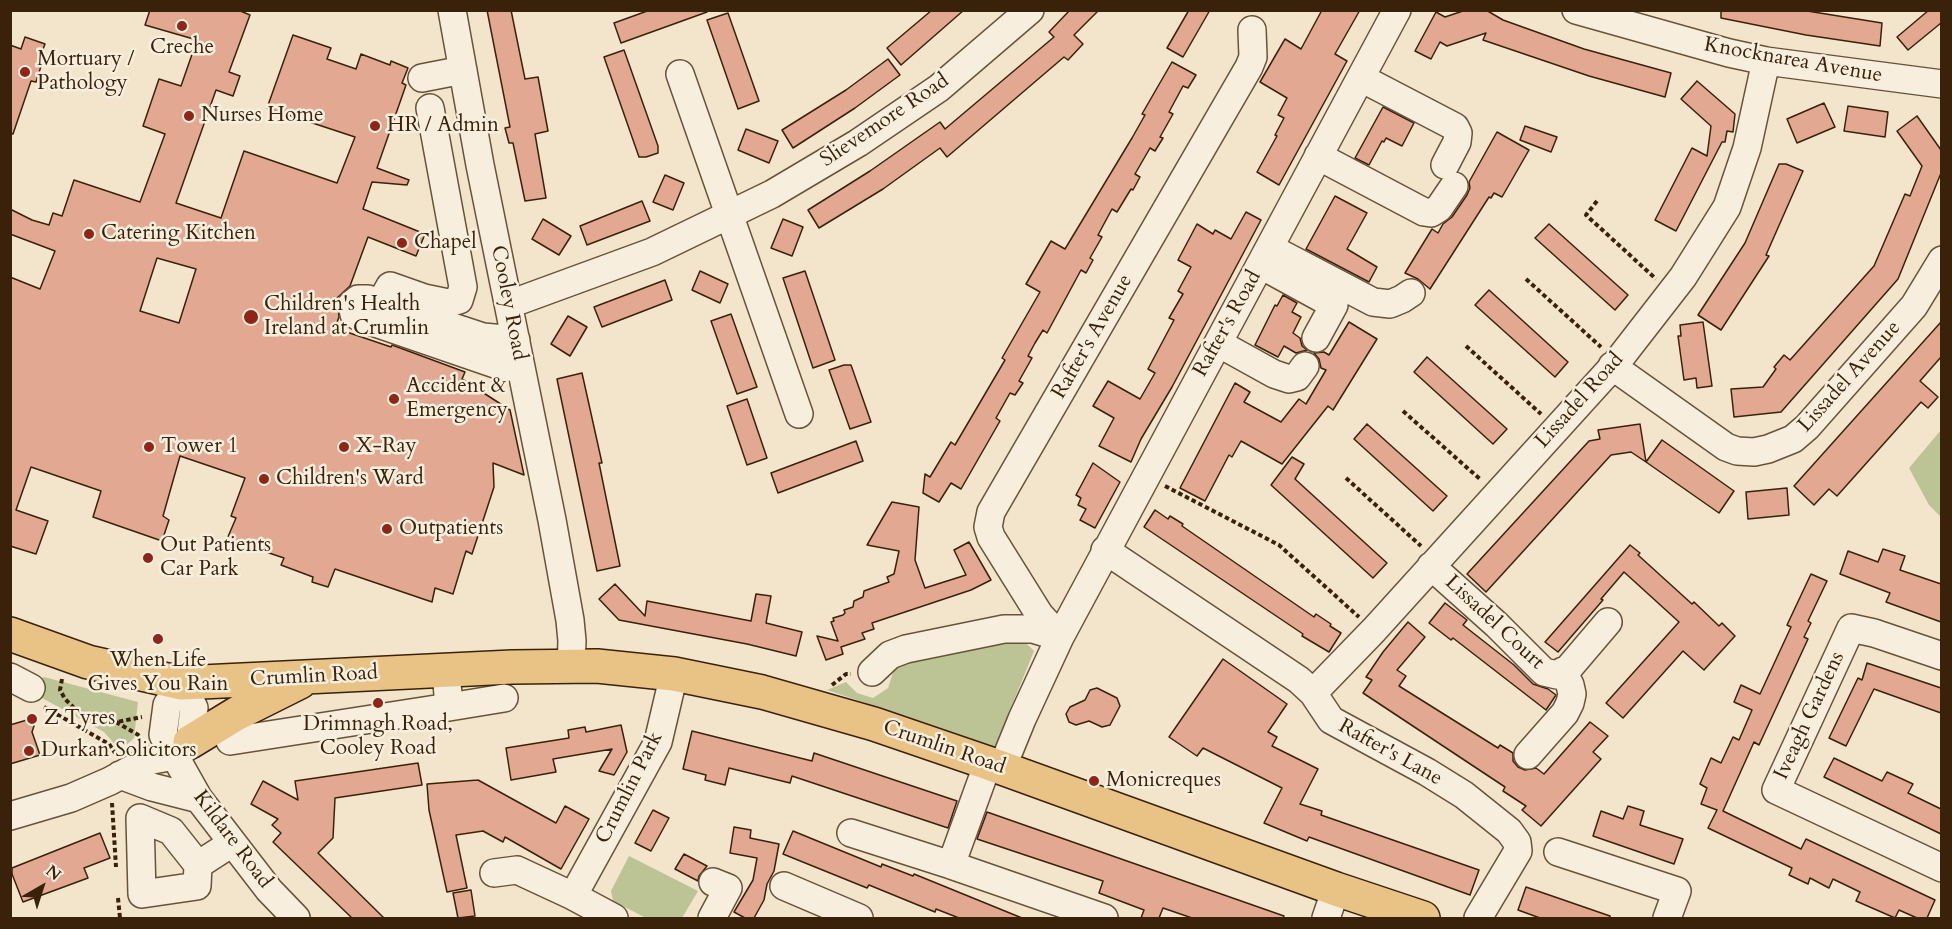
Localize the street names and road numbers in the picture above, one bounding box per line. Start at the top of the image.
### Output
street label: Knocknarea Avenue [1702,33,1884,89]
street label: Slievemore Road [816,69,954,173]
street label: Cooley Road [485,243,531,363]
street label: Rafter's Road [1189,267,1267,381]
street label: Rafter's Avenue [1047,270,1139,404]
street label: Lissadel Avenue [1793,316,1907,438]
street label: Lissadel Road [1531,348,1629,454]
street label: Lissadel Court [1439,571,1549,675]
street label: Iveagh Gardens [1769,648,1851,784]
street label: Crumlin Road [249,661,379,693]
street label: Rafter's Lane [1334,714,1446,792]
street label: Crumlin Road [879,715,1009,781]
street label: Crumlin Park [591,728,669,848]
street label: Kildare Road [187,786,277,894]

